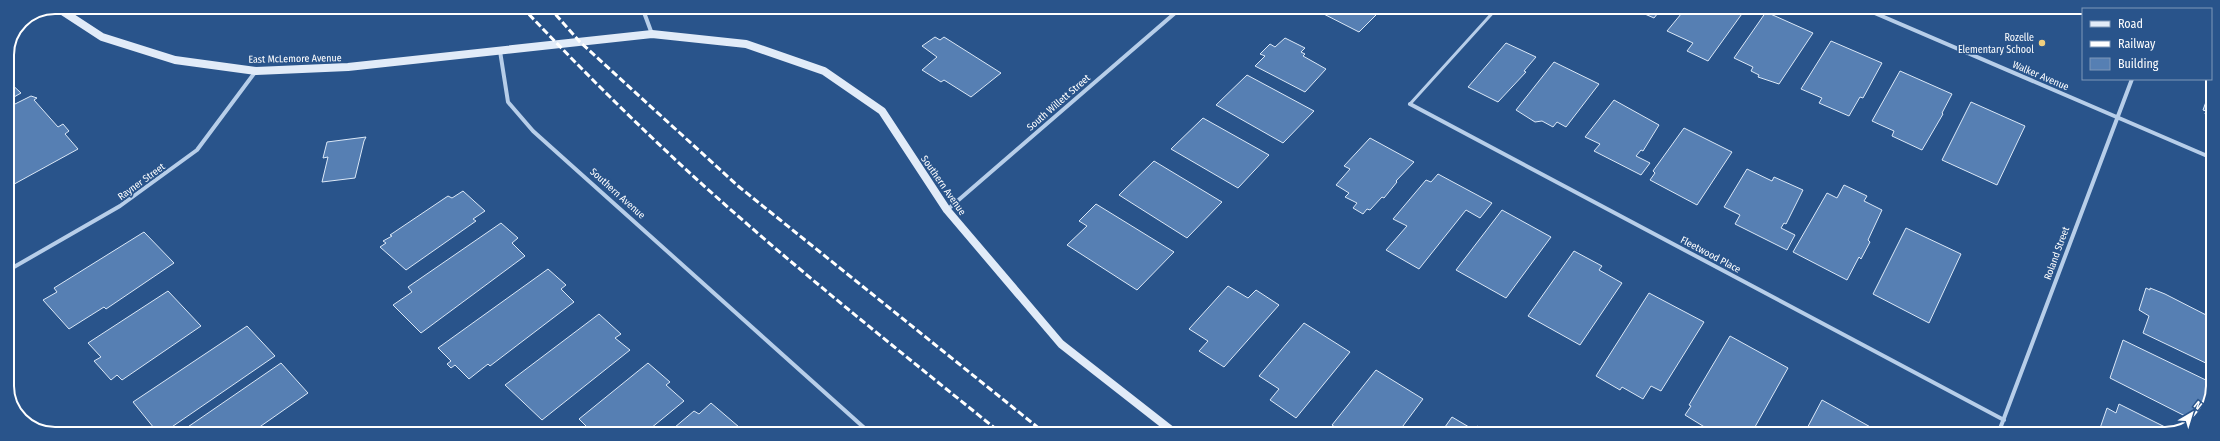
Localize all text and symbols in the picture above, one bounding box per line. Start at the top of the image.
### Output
legend [2082,8,2212,80]
text: Road [2118,17,2143,31]
place label: Rozelle Elementary School [1958,32,2034,56]
text: Railway [2118,37,2156,51]
marker: Rozelle Elementary School [2037,38,2047,48]
street label: East McLemore Avenue [248,52,342,66]
text: Building [2118,57,2159,71]
street label: Walker Avenue [2011,59,2071,93]
street label: South Willett Street [1025,72,1093,134]
street label: Southern Avenue [918,153,968,218]
street label: Rayner Street [116,160,168,203]
street label: Southern Avenue [587,166,647,222]
street label: Roland Street [2042,224,2072,282]
street label: Fleetwood Place [1678,234,1743,276]
north arrow [2172,393,2212,433]
text: N [2191,398,2204,413]

